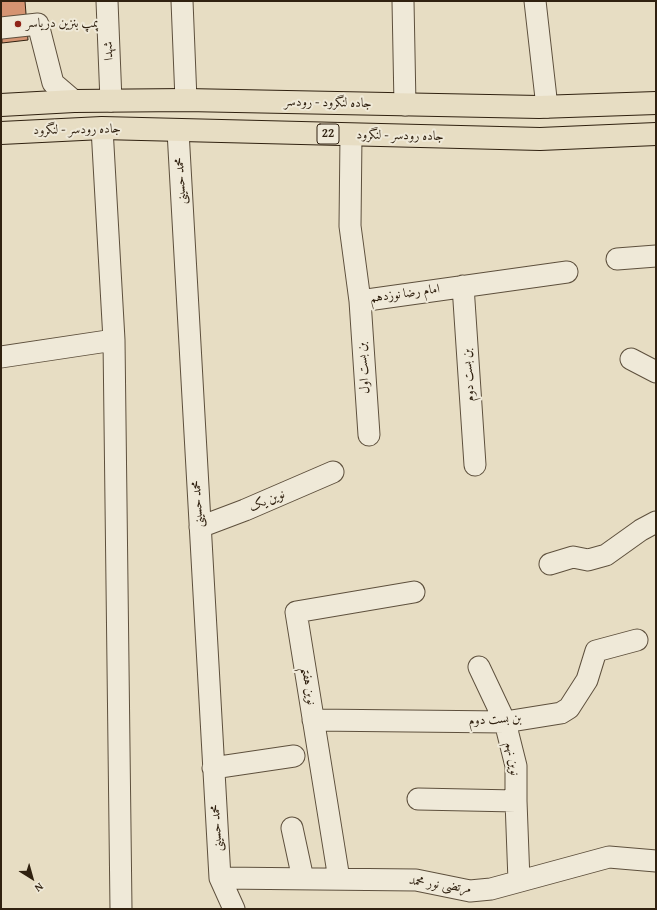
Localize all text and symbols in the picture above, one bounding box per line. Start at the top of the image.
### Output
place label: پمپ بنزین دریاسر [26,16,99,32]
marker: پمپ بنزین دریاسر [13,19,23,29]
street label: شهدا [101,41,117,61]
street label: جاده لنگرود - رودسر [284,94,372,112]
street label: جاده رودسر - لنگرود [33,121,121,139]
road number: 22 [317,124,339,144]
street label: جاده رودسر - لنگرود [356,127,444,145]
street label: محمد حسینی [172,157,190,205]
street label: امام رضا نوزدهم [369,281,441,307]
street label: بن بست اول [354,342,374,394]
street label: بن بست دوم [459,348,479,402]
street label: محمد حسینی [189,480,207,528]
street label: نوین یک [247,487,287,515]
street label: نوین هفتم [297,666,319,706]
street label: بن بست دوم [468,711,522,729]
street label: نوین نهم [502,741,522,777]
street label: محمد حسینی [208,804,226,852]
north arrow [12,858,52,898]
street label: مرتضی نور محمد [408,873,472,897]
text: N [31,879,47,896]

